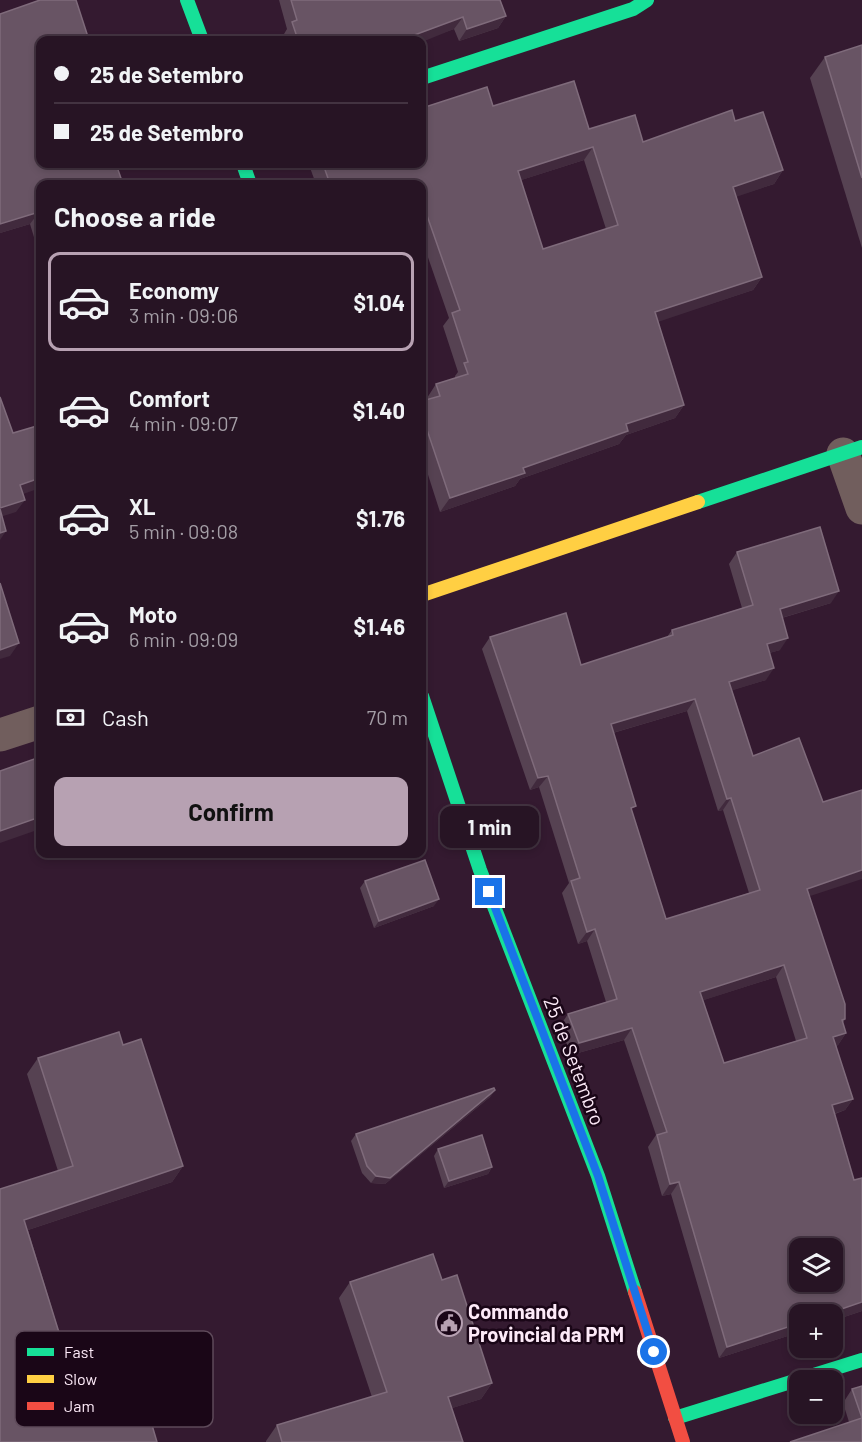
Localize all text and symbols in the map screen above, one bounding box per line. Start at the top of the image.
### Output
text: 25 de Setembro [90,61,244,87]
text: 25 de Setembro [90,119,244,145]
text: Choose a ride [54,200,216,232]
icon: car [57,275,111,329]
text: Economy [129,277,219,303]
text: $1.04 [353,289,405,315]
text: 3 min · 09:06 [129,303,238,327]
icon: car [57,383,111,437]
text: Comfort [129,385,210,411]
text: $1.40 [353,397,405,423]
text: 4 min · 09:07 [129,411,238,435]
icon: car [57,491,111,545]
text: XL [129,493,155,519]
text: $1.76 [356,505,405,531]
text: 5 min · 09:08 [129,519,238,543]
icon: car [57,599,111,653]
text: Moto [129,601,177,627]
text: $1.46 [354,613,405,639]
text: 6 min · 09:09 [129,627,238,651]
icon: cash [54,701,87,734]
text: Cash [102,704,149,730]
text: 70 m [367,705,408,729]
button: Confirm [54,777,408,846]
callout: 1 min [440,805,538,847]
text: 1 min [468,815,511,839]
route end [475,878,502,905]
street label: 25 de Setembro [539,993,610,1128]
map controls [789,1238,843,1424]
button: layers [789,1238,843,1292]
place label: Commando Provincial da PRM [468,1299,624,1346]
button: + [789,1304,843,1358]
public building icon: Commando Provincial da PRM [434,1308,464,1338]
legend [15,1331,213,1427]
route start [640,1338,667,1365]
text: Fast [64,1342,94,1361]
text: Slow [64,1369,97,1388]
button: − [789,1370,843,1424]
text: Jam [64,1396,95,1415]

